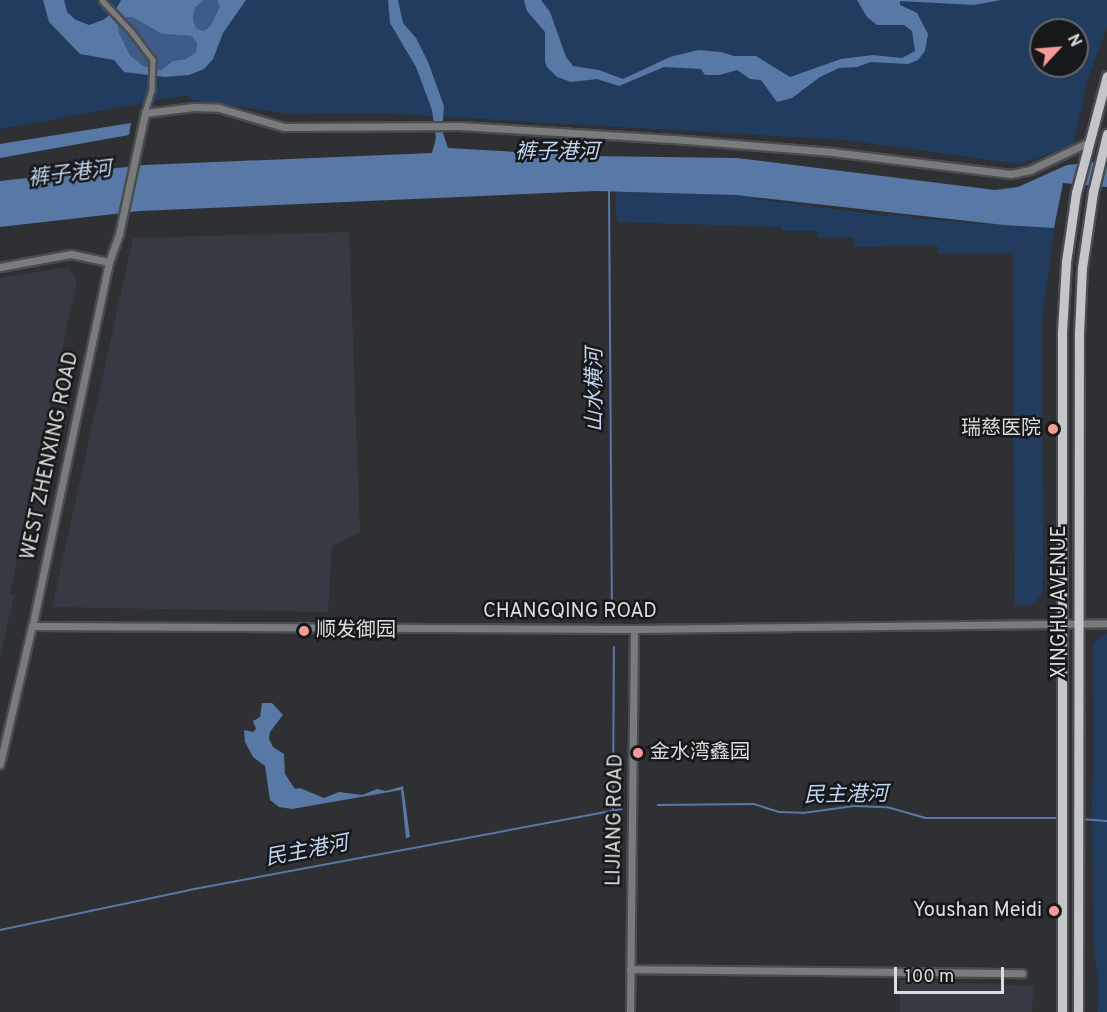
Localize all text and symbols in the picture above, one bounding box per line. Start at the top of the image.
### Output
north arrow [1029,18,1089,78]
text: N [1062,31,1085,51]
water label: 裤子港河 [515,140,599,166]
water label: 裤子港河 [27,157,113,193]
water label: 山水横河 [583,348,609,432]
street label: WEST ZHENXING ROAD [17,349,85,563]
place label: 瑞慈医院 [961,417,1041,441]
marker: 瑞慈医院 [1046,422,1060,436]
street label: XINGHU AVENUE [1048,525,1072,679]
street label: CHANGQING ROAD [483,600,657,624]
place label: 顺发·御园 [316,619,396,643]
marker: 顺发·御园 [297,624,311,638]
place label: 金水湾·鑫园 [650,741,750,765]
marker: 金水湾·鑫园 [631,746,645,760]
street label: LIJIANG ROAD [603,754,629,886]
water label: 民主港河 [804,783,888,809]
water label: 民主港河 [263,832,351,872]
place label: Youshan Meidi [913,899,1042,923]
marker: Youshan Meidi [1047,904,1061,918]
scale bar [897,955,1006,993]
text: 100 m [905,966,954,989]

